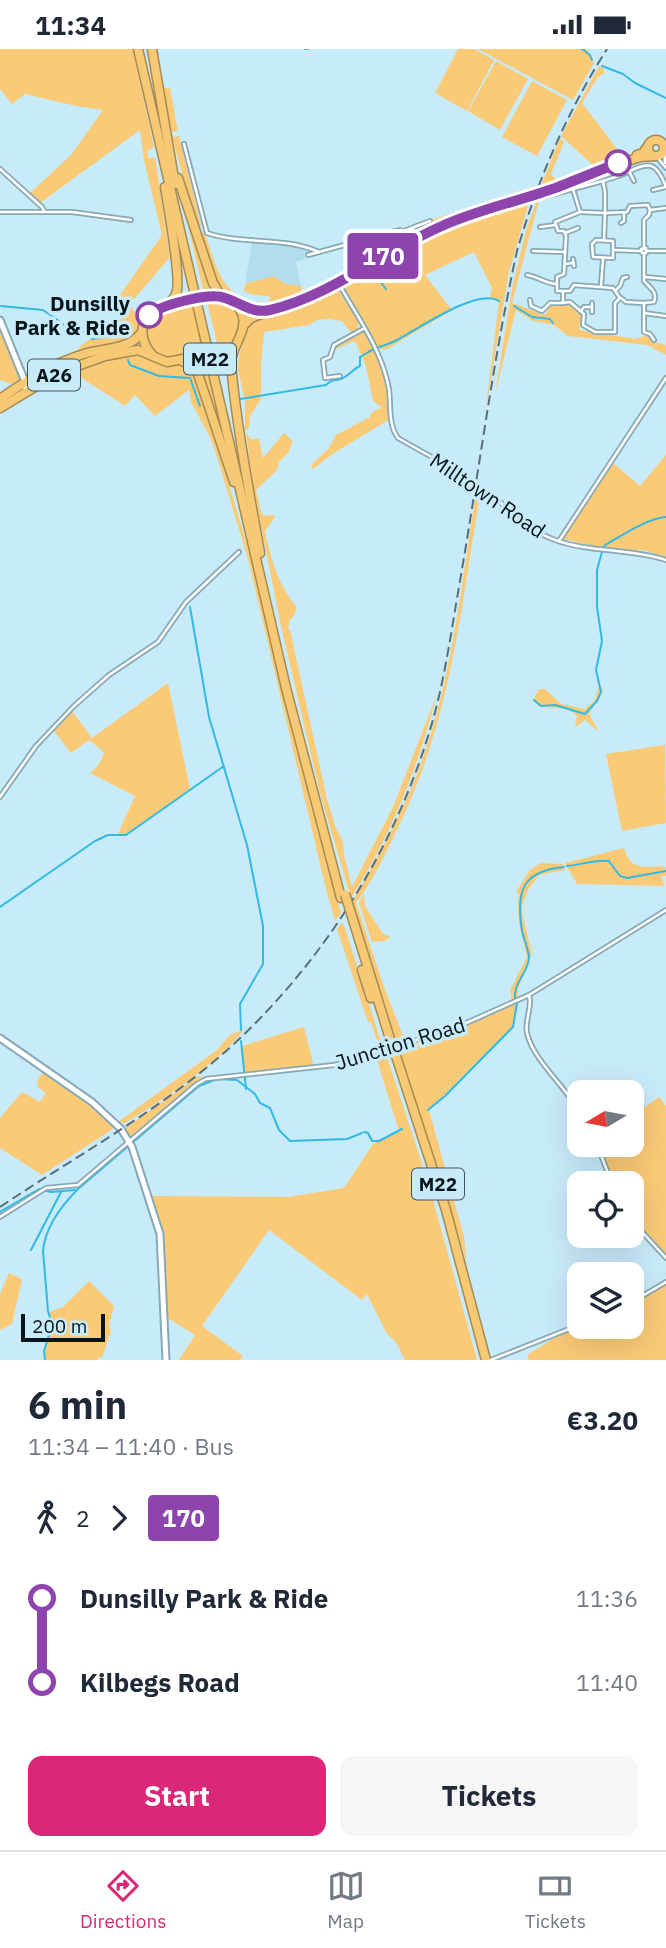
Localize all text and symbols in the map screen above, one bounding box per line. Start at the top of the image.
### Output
text: 11:34 [35,8,106,42]
unlabelled marker [605,150,631,176]
line badge: 170 [343,233,423,279]
text: 170 [361,240,405,272]
place label: Dunsilly Park & Ride [14,289,131,341]
marker: Dunsilly Park & Ride [136,302,162,328]
road number: M22 [184,343,236,375]
road number: A26 [28,359,80,391]
street label: Milltown Road [425,446,551,544]
street label: Junction Road [332,1010,468,1076]
north arrow [567,1080,644,1157]
map controls [567,1080,644,1339]
road number: M22 [412,1169,464,1199]
button: locate [567,1171,644,1248]
button: layers [567,1262,644,1339]
scale bar [21,1311,105,1343]
text: 200 m [32,1314,87,1338]
text: 6 min [28,1380,127,1429]
text: €3.20 [567,1403,638,1437]
text: 11:34 – 11:40 · Bus [28,1431,234,1461]
icon: walk [28,1499,66,1537]
icon: forward [100,1499,138,1537]
text: 170 [162,1502,205,1534]
text: 2 [76,1503,90,1533]
text: Dunsilly Park & Ride [80,1581,328,1615]
text: 11:36 [576,1583,638,1613]
text: Kilbegs Road [80,1665,240,1699]
text: 11:40 [576,1667,638,1697]
button: Start [28,1756,326,1836]
button: Tickets [340,1756,638,1836]
tab: Directions [80,1867,167,1933]
tab: Map [327,1867,365,1933]
tab: Tickets [525,1867,586,1933]

